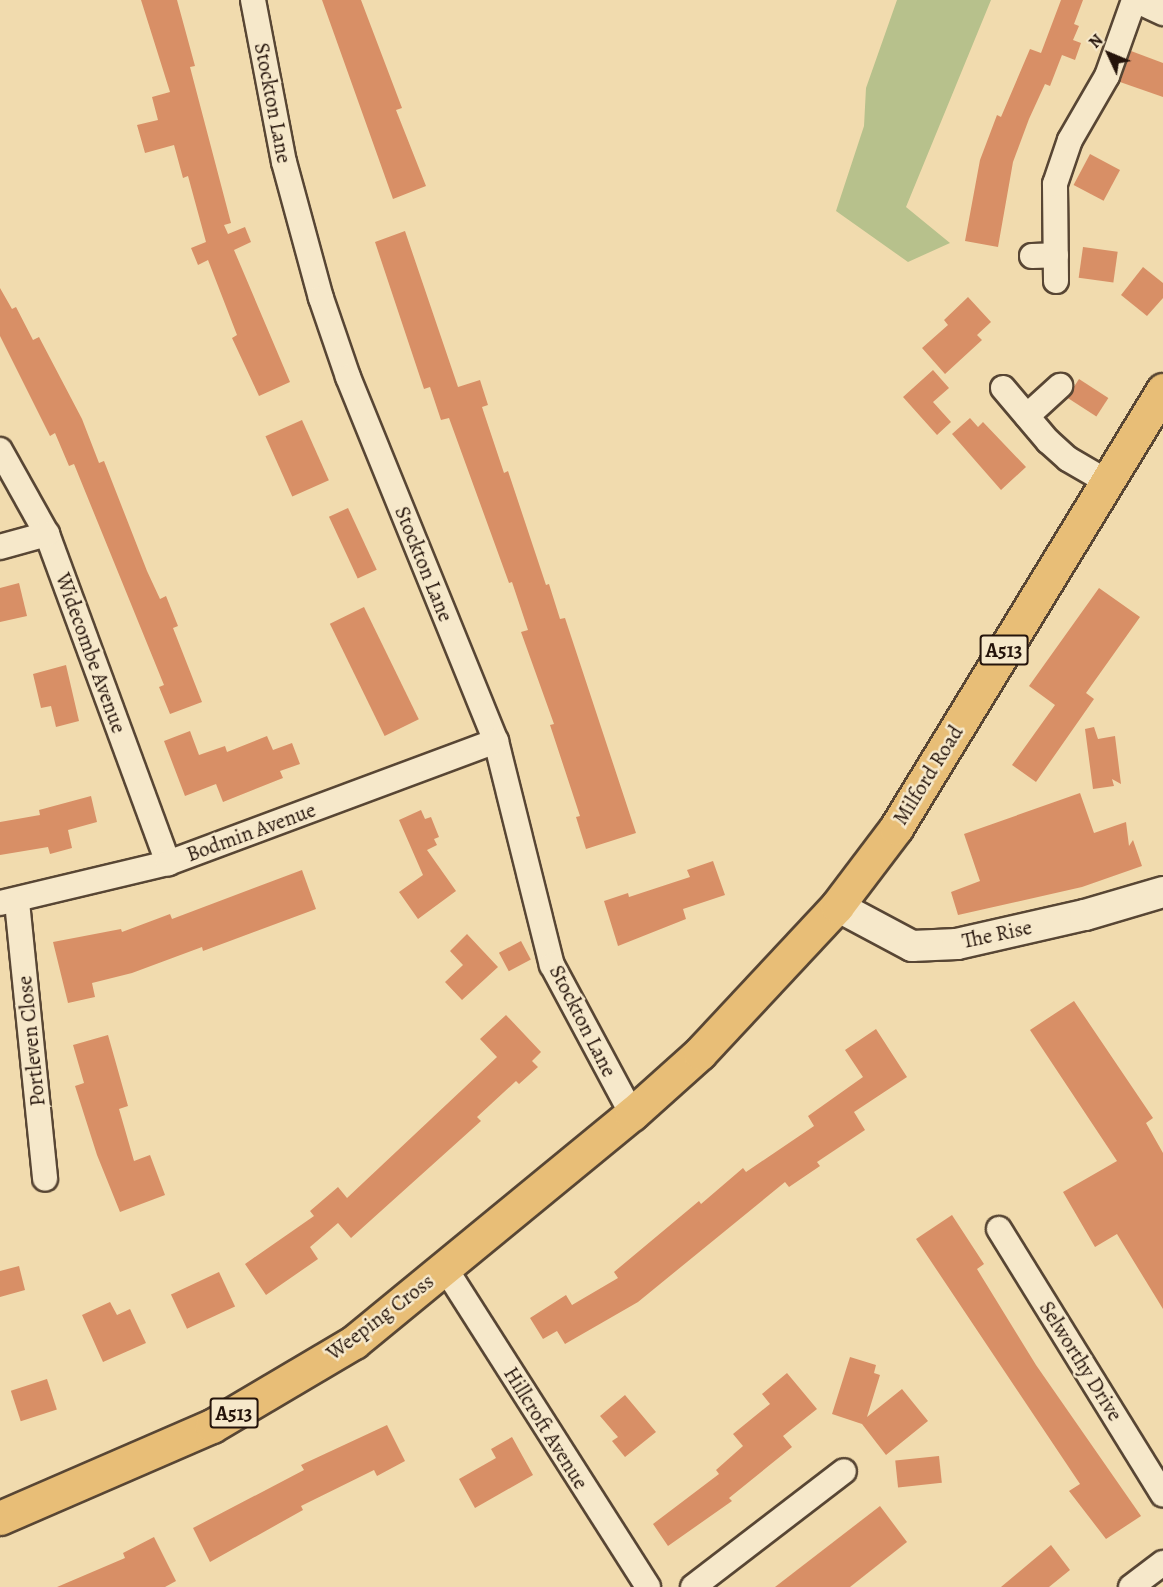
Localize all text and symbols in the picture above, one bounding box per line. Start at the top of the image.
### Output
north arrow [1079,24,1139,84]
text: N [1084,30,1108,53]
street label: Stockton Lane [249,41,297,165]
street label: Stockton Lane [389,503,459,625]
street label: Widecombe Avenue [50,569,132,737]
road number: A513 [978,633,1030,667]
street label: Milford Road [887,721,969,829]
street label: Bodmin Avenue [183,797,319,867]
street label: The Rise [960,914,1034,954]
street label: Stockton Lane [544,961,622,1081]
street label: Portleven Close [12,974,50,1108]
street label: Weeping Cross [321,1268,439,1366]
street label: Selworthy Drive [1034,1296,1128,1426]
street label: Hillcroft Avenue [498,1362,594,1494]
road number: A513 [208,1396,260,1430]

